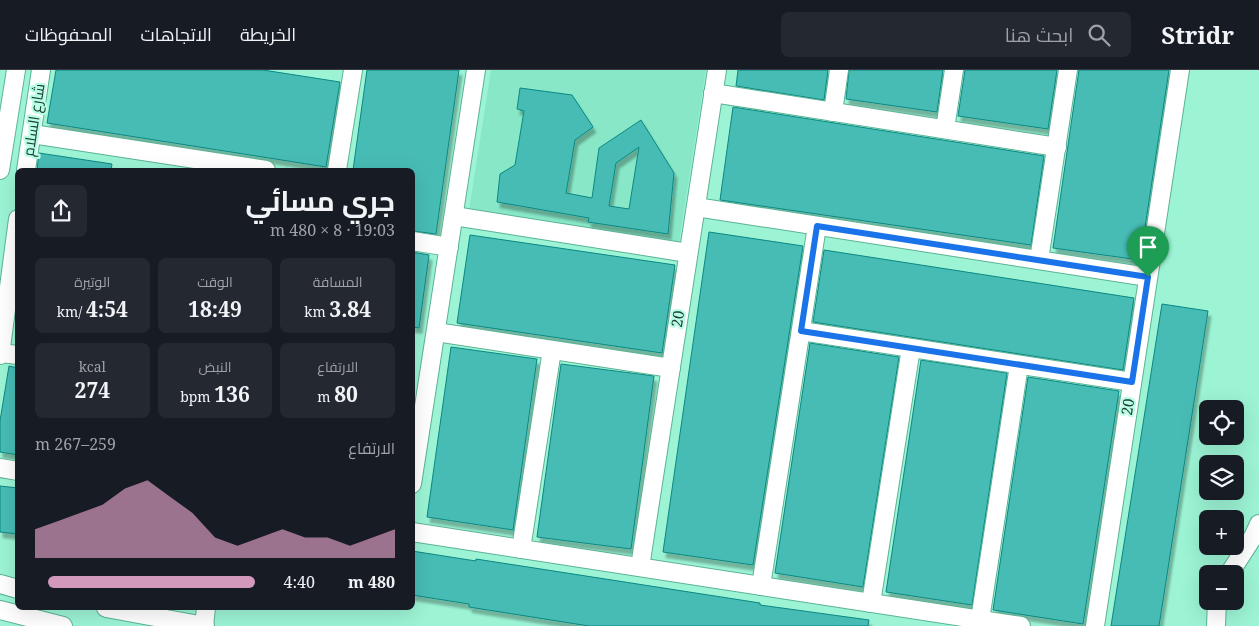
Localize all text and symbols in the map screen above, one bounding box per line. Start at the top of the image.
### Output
search box [781,12,1131,57]
text: Stridr [1161,18,1234,51]
icon: search [1085,21,1113,49]
text: المحفوظات [25,22,113,46]
text: الاتجاهات [141,22,212,46]
text: الخريطة [240,22,296,46]
text: ابحث هنا [1005,22,1073,48]
street label: شارع السلام [17,82,51,158]
text: جري مسائي [246,181,395,219]
button: share [35,185,87,237]
text: 19:03 · 8 × 480 m [270,219,395,241]
pin [1127,226,1169,277]
icon: arrive [1134,233,1162,261]
text: الوتيرة [74,272,110,291]
text: الوقت [197,272,233,291]
text: المسافة [313,272,363,291]
text: 4:54 [86,295,128,323]
text: 18:49 [188,295,242,323]
text: 3.84 [329,295,371,323]
text: /km [57,302,86,321]
text: km [304,302,329,321]
street label: 20 [666,309,688,329]
text: kcal [79,357,106,376]
text: النبض [199,357,232,376]
text: الارتفاع [317,357,358,376]
text: 274 [75,376,110,404]
text: 136 [214,380,250,408]
text: 80 [334,380,358,408]
text: bpm [180,387,214,406]
text: m [317,387,334,406]
street label: 20 [1116,397,1138,417]
map controls [1199,400,1244,610]
button: locate [1199,400,1244,445]
text: 259–267 m [35,433,116,455]
text: الارتفاع [348,437,395,459]
button: layers [1199,455,1244,500]
button: + [1199,510,1244,555]
button: − [1199,565,1244,610]
text: 4:40 [284,571,315,593]
text: 480 m [348,571,395,593]

